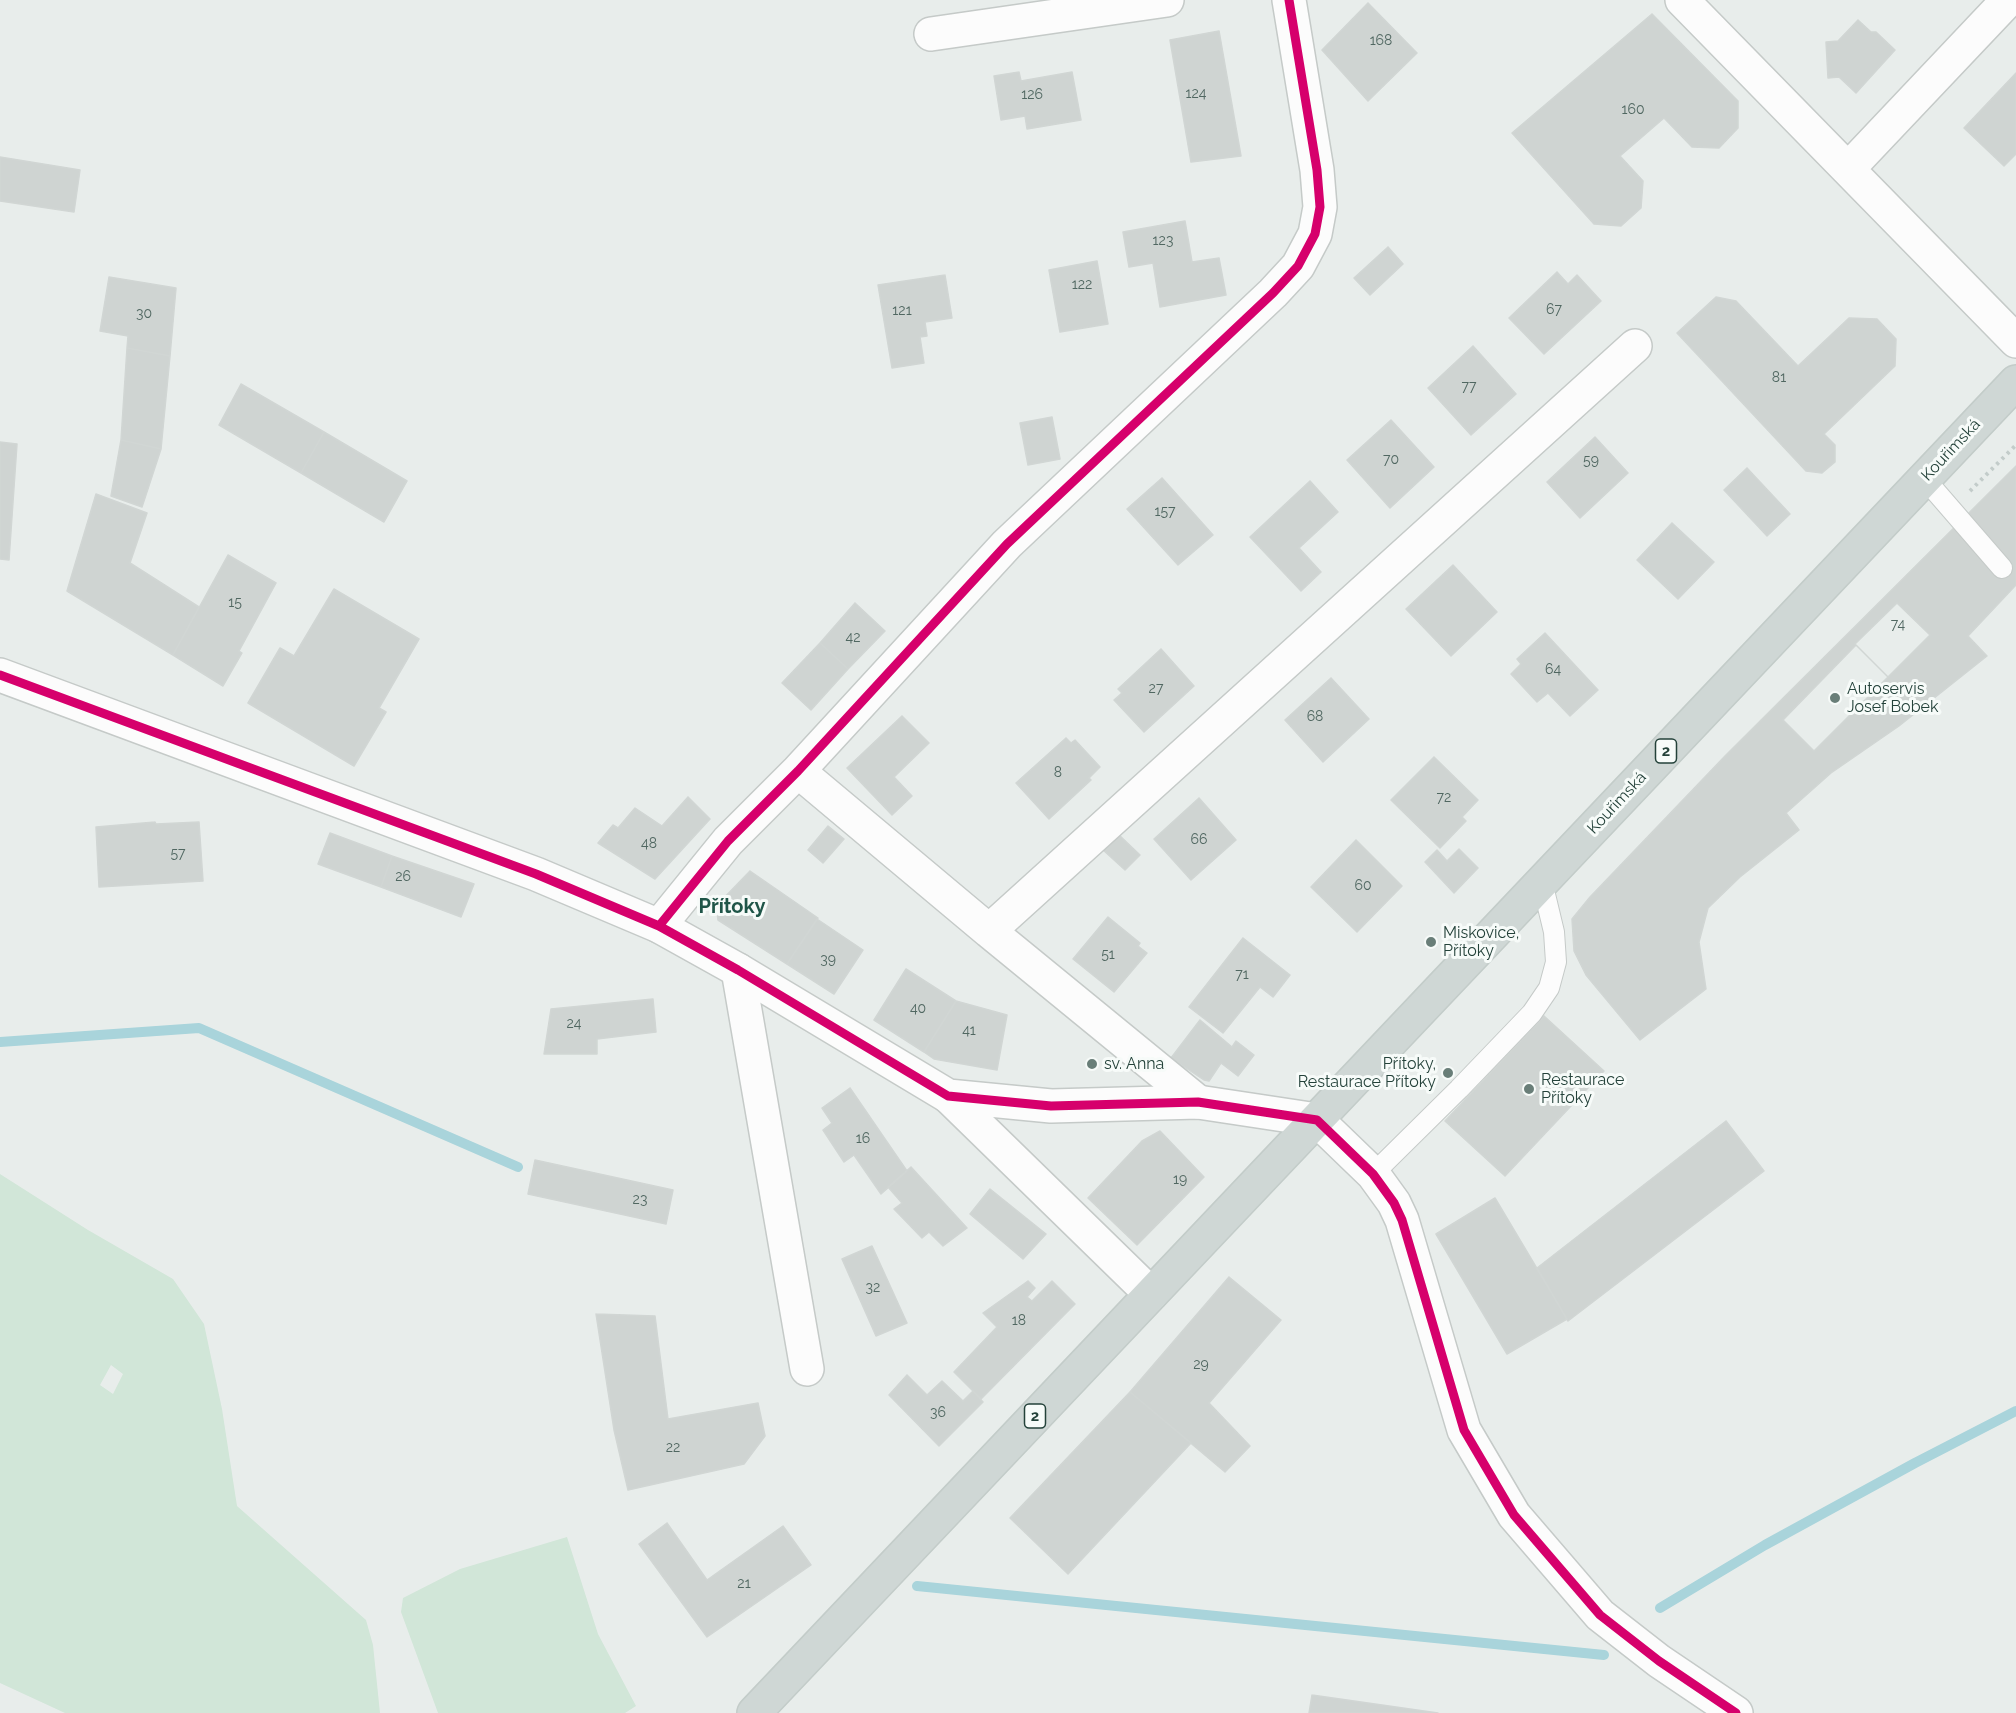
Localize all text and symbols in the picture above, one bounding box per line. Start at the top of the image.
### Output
house number: 168 [1370,33,1392,49]
house number: 124 [1186,86,1206,102]
house number: 126 [1021,87,1043,103]
house number: 160 [1621,102,1645,118]
house number: 123 [1153,233,1173,249]
house number: 122 [1072,277,1092,293]
house number: 67 [1546,302,1562,318]
house number: 121 [892,303,912,319]
house number: 30 [136,306,152,322]
house number: 81 [1772,370,1786,386]
house number: 77 [1462,379,1476,395]
street label: Kouřimská [1918,415,1984,485]
house number: 70 [1383,452,1399,468]
house number: 59 [1583,453,1599,469]
house number: 157 [1154,504,1176,520]
house number: 15 [228,595,242,611]
house number: 74 [1891,617,1905,633]
house number: 42 [846,630,860,646]
house number: 64 [1545,662,1561,678]
place label: Autoservis Josef Bobek [1847,679,1938,717]
house number: 27 [1149,681,1163,697]
marker: Autoservis Josef Bobek [1828,691,1842,705]
house number: 68 [1307,709,1323,725]
road number: 2 [1656,739,1676,763]
house number: 8 [1054,765,1062,781]
street label: Kouřimská [1584,768,1650,838]
house number: 72 [1437,790,1451,806]
house number: 66 [1191,832,1207,848]
house number: 48 [641,836,657,852]
house number: 57 [170,846,186,862]
house number: 26 [395,869,411,885]
house number: 60 [1354,878,1372,894]
district label: Přítoky [698,895,766,919]
place label: Miskovice, Přítoky [1443,923,1519,961]
marker: Miskovice, Přítoky [1424,935,1438,949]
house number: 51 [1101,947,1115,963]
house number: 39 [820,952,836,968]
house number: 71 [1235,967,1249,983]
house number: 40 [910,1001,926,1017]
house number: 24 [567,1016,581,1032]
house number: 41 [962,1023,976,1039]
place label: sv. Anna [1104,1054,1164,1074]
place label: Přítoky, Restaurace Přítoky [1298,1054,1436,1092]
marker: sv. Anna [1085,1057,1099,1071]
marker: Přítoky, Restaurace Přítoky [1441,1066,1455,1080]
place label: Restaurace Přítoky [1541,1070,1624,1108]
marker: Restaurace Přítoky [1522,1082,1536,1096]
house number: 16 [856,1131,870,1147]
house number: 19 [1173,1172,1187,1188]
house number: 23 [633,1192,647,1208]
house number: 32 [866,1280,880,1296]
house number: 18 [1012,1313,1026,1329]
house number: 29 [1193,1357,1209,1373]
road number: 2 [1024,1404,1046,1428]
house number: 36 [930,1405,946,1421]
house number: 22 [666,1440,680,1456]
house number: 21 [737,1576,751,1592]

